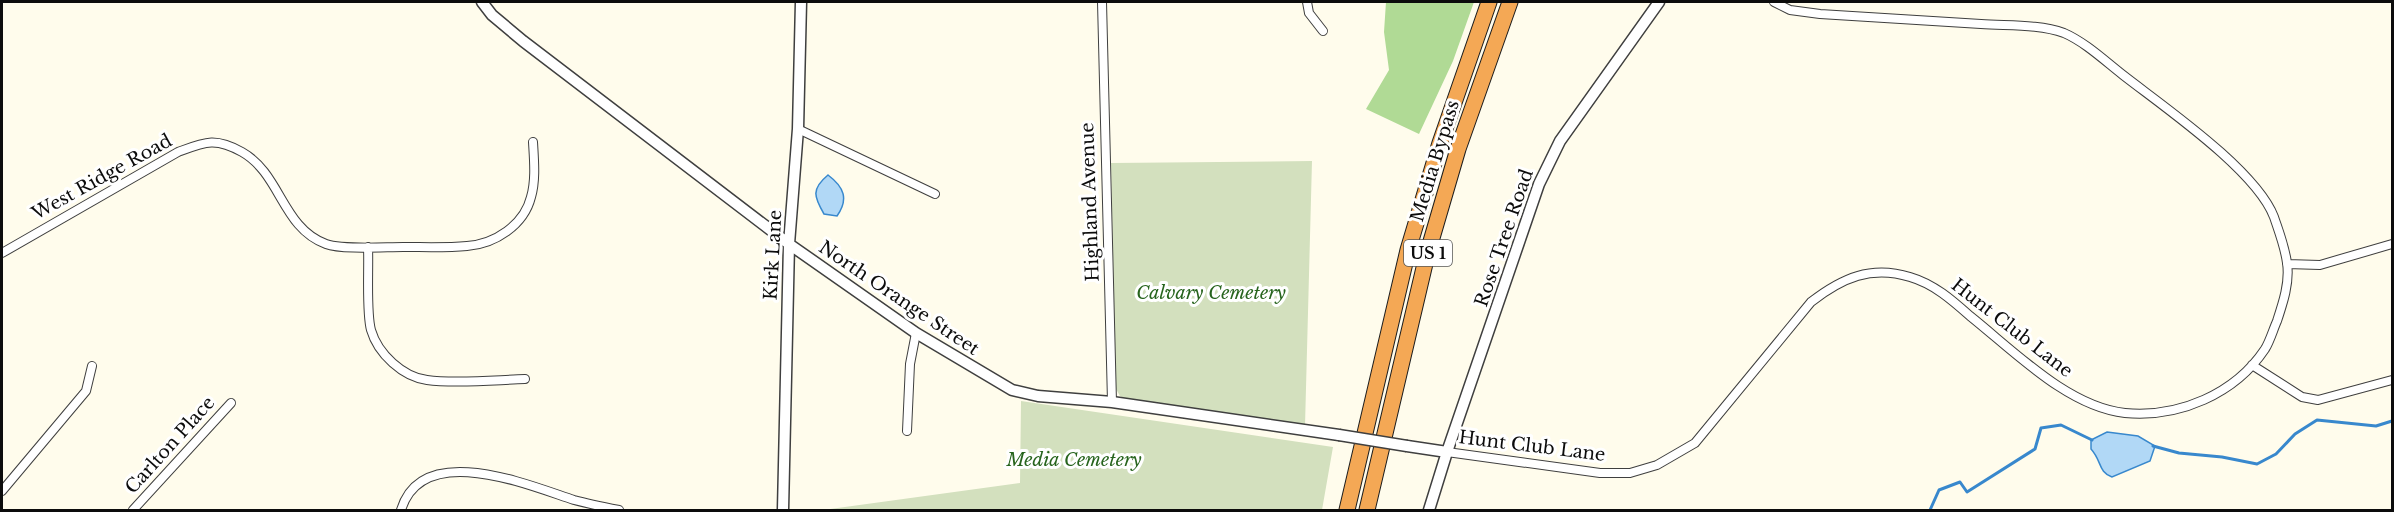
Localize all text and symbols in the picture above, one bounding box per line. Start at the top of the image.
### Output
street label: Media Bypass [1406,97,1464,225]
street label: Highland Avenue [1076,122,1104,282]
street label: West Ridge Road [27,129,176,225]
street label: Rose Tree Road [1470,166,1538,310]
street label: Kirk Lane [760,209,786,301]
street label: North Orange Street [815,236,984,360]
road number: US 1 [1404,240,1452,266]
street label: Hunt Club Lane [1947,274,2077,382]
park label: Calvary Cemetery [1136,282,1286,304]
street label: Carlton Place [121,392,219,498]
street label: Hunt Club Lane [1457,426,1607,466]
park label: Media Cemetery [1006,449,1142,471]

